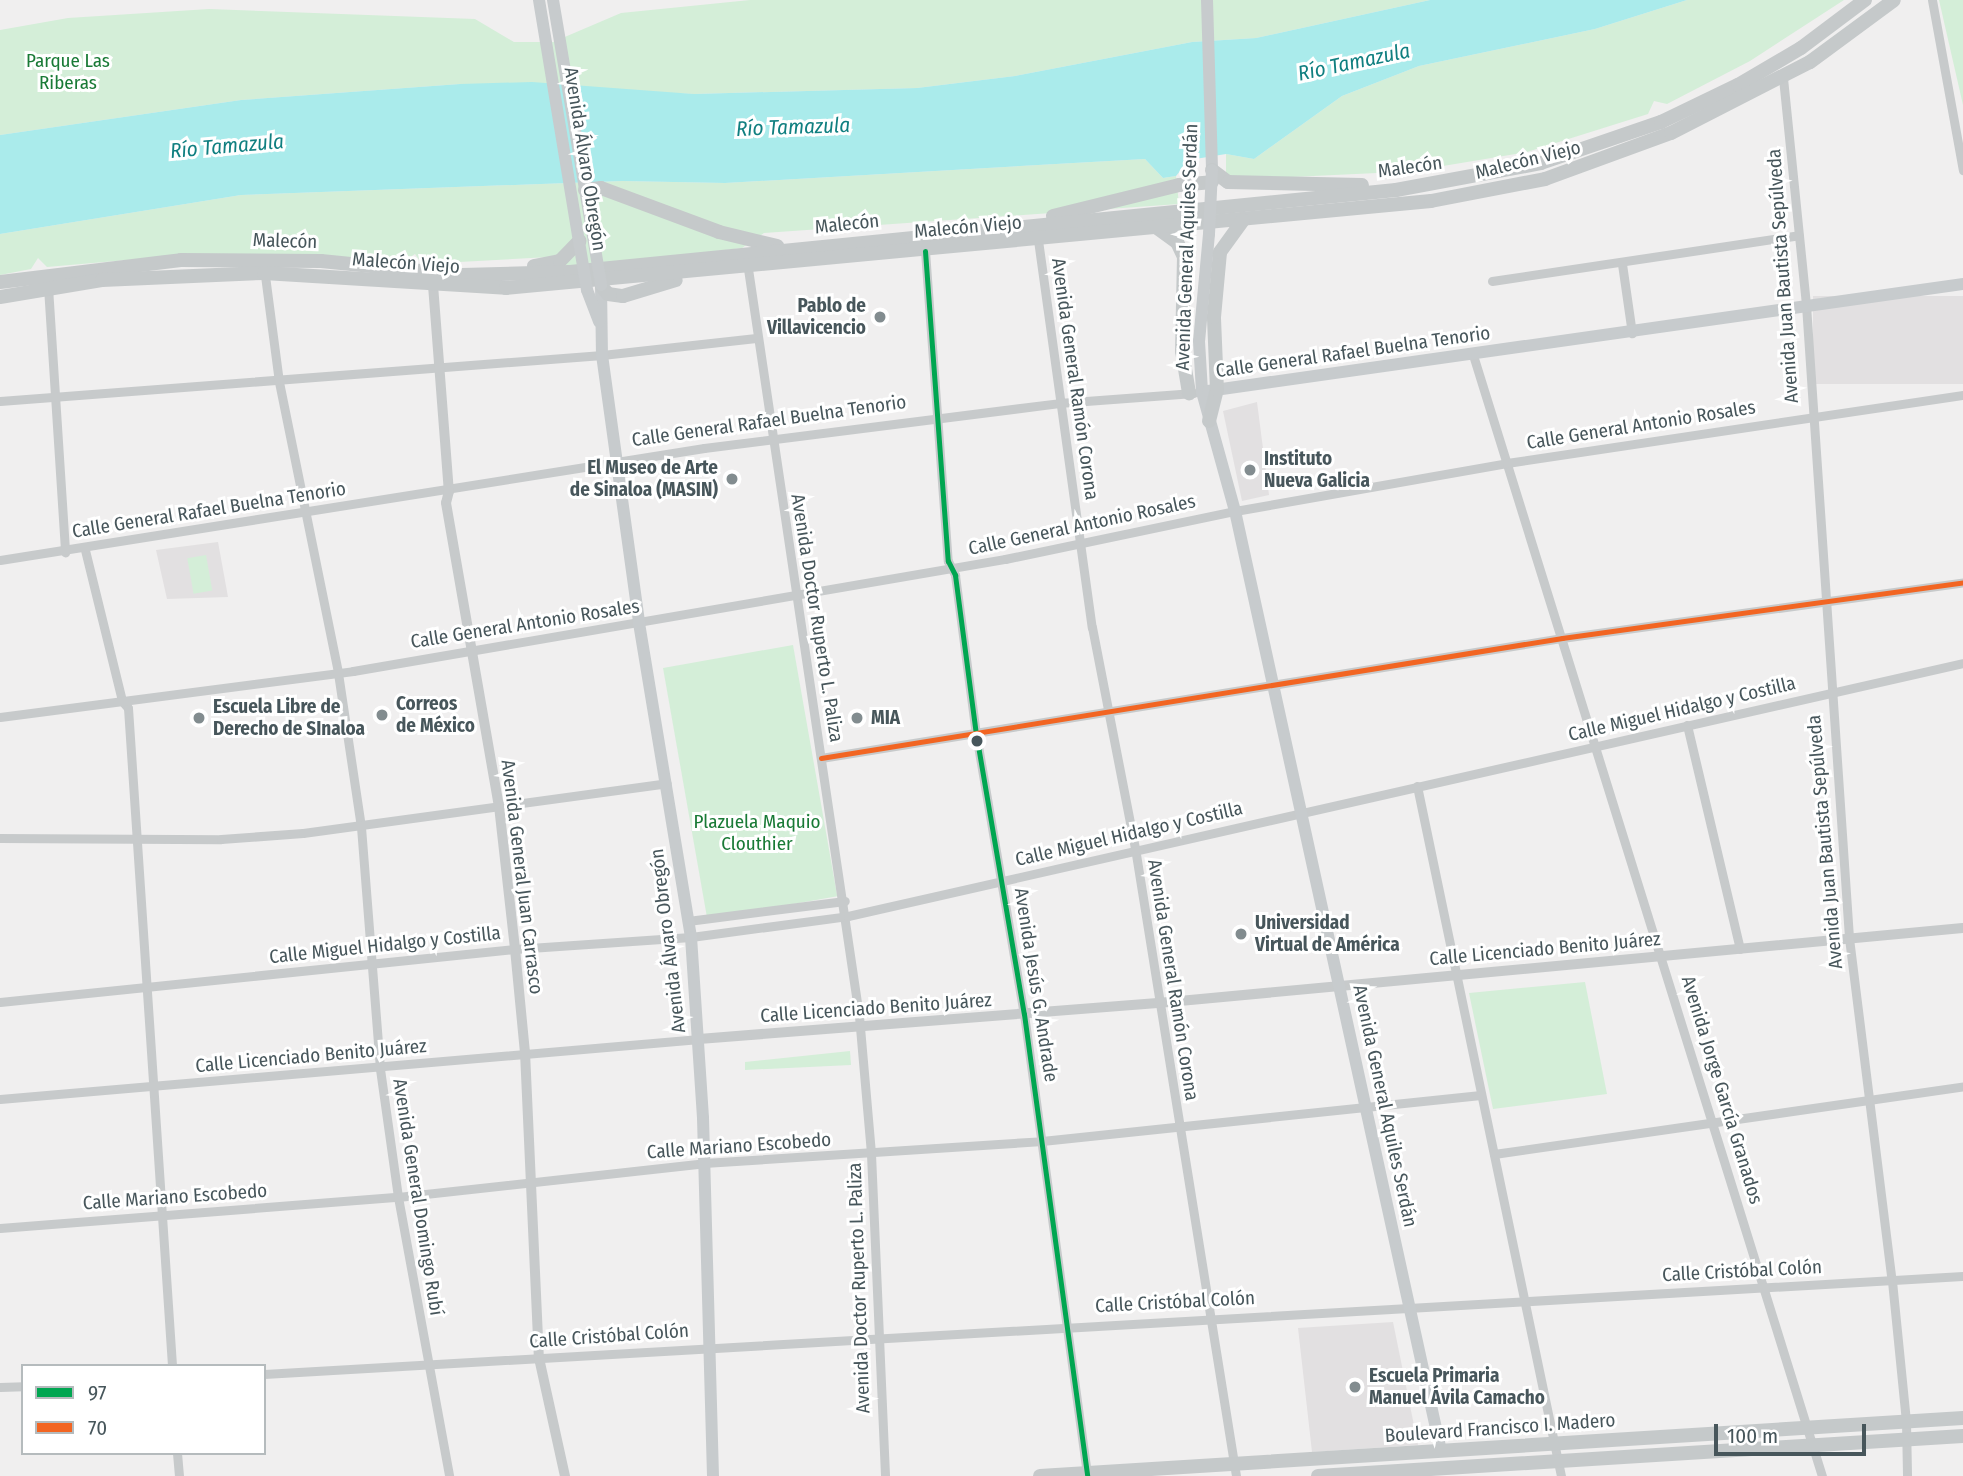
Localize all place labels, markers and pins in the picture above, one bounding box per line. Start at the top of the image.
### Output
place label: Pablo de Villavicencio [767,295,866,339]
marker: Pablo de Villavicencio [872,309,888,325]
place label: Instituto Nueva Galicia [1264,448,1370,492]
place label: El Museo de Arte de Sinaloa (MASIN) [570,457,718,501]
marker: Instituto Nueva Galicia [1242,462,1258,478]
marker: El Museo de Arte de Sinaloa (MASIN) [724,471,740,487]
place label: Correos de México [396,693,475,737]
place label: Escuela Libre de Derecho de SInaloa [213,696,365,740]
marker: Correos de México [374,707,390,723]
place label: MIA [871,707,900,729]
marker: Escuela Libre de Derecho de SInaloa [191,710,207,726]
marker: MIA [849,710,865,726]
unlabelled marker [970,734,984,748]
place label: Universidad Virtual de América [1255,912,1400,956]
marker: Universidad Virtual de América [1233,926,1249,942]
place label: Escuela Primaria Manuel Ávila Camacho [1369,1365,1545,1409]
marker: Escuela Primaria Manuel Ávila Camacho [1347,1379,1363,1395]

